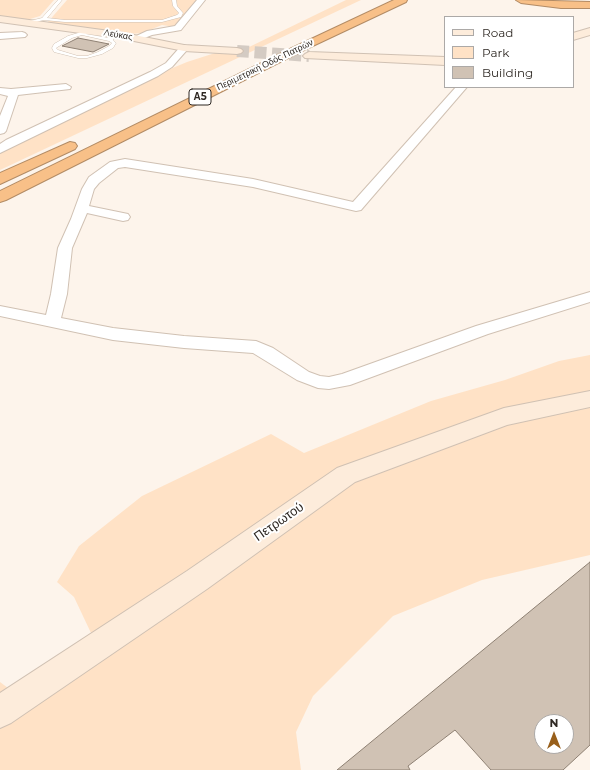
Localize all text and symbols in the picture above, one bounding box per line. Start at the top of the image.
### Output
legend [444,16,574,88]
text: Road [482,25,513,40]
street label: Λεύκας [103,27,133,43]
street label: Περιμετρική Οδός Πατρών [215,37,315,93]
text: Park [482,45,509,60]
text: Building [482,65,533,80]
road number: Α5 [189,89,211,105]
street label: Πετρωτού [251,499,307,545]
north arrow [534,714,574,754]
text: N [550,716,558,730]

